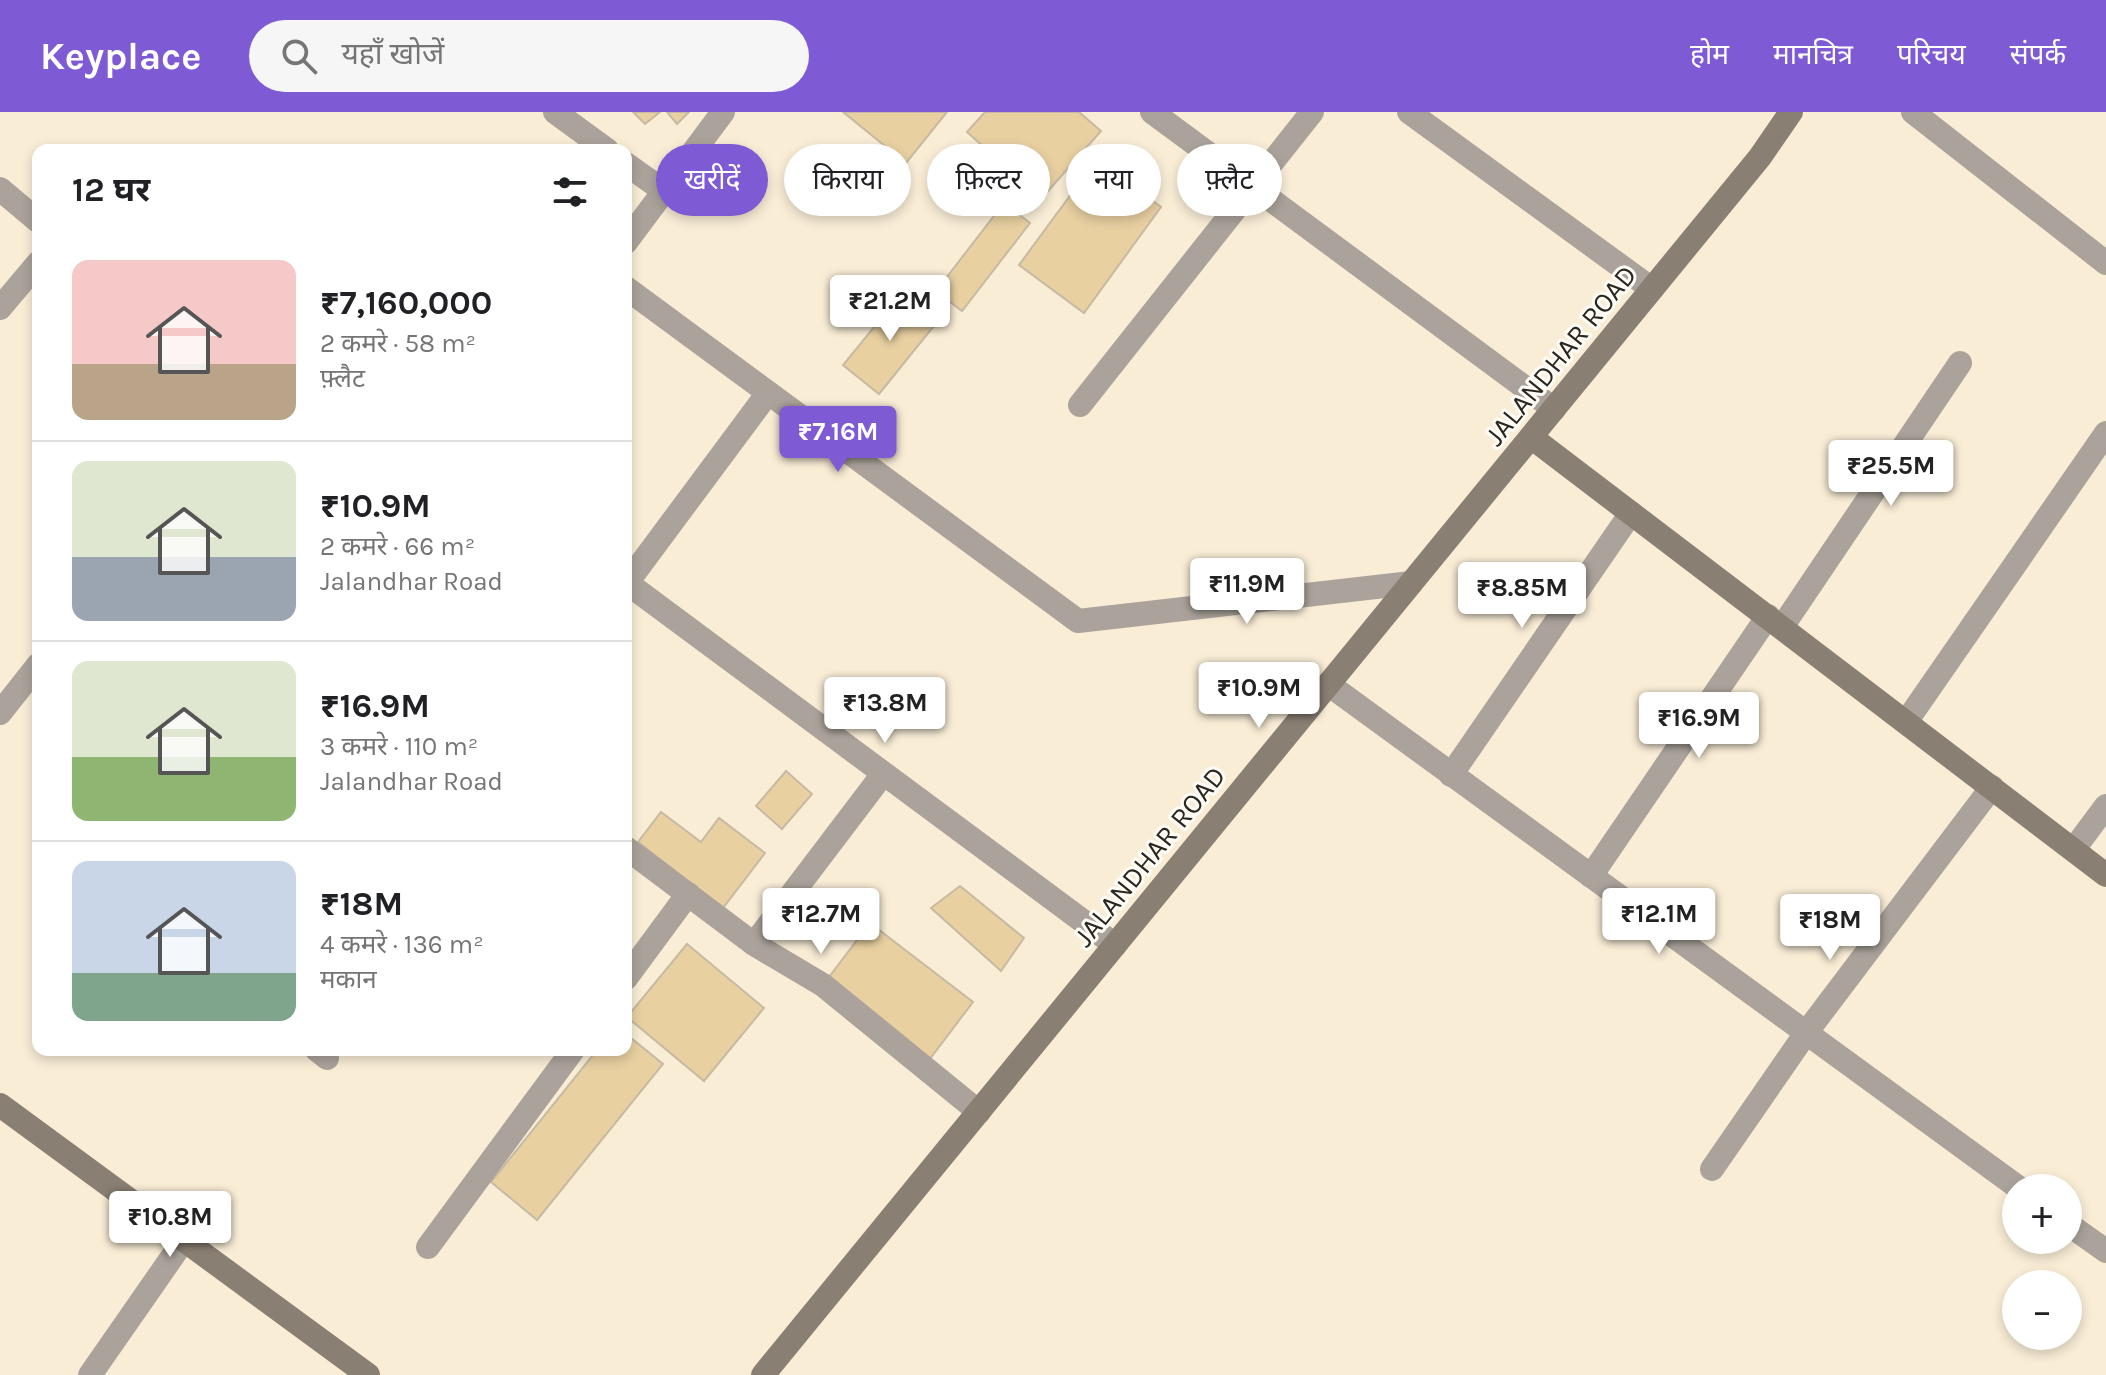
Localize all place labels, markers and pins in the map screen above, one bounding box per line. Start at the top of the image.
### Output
pin: ₹21.2M [825,275,955,343]
pin: ₹7.16M [773,406,903,474]
pin: ₹25.5M [1826,440,1956,508]
pin: ₹11.9M [1182,558,1312,626]
pin: ₹8.85M [1457,562,1587,630]
pin: ₹10.9M [1194,662,1324,730]
pin: ₹13.8M [820,677,950,745]
pin: ₹16.9M [1634,692,1764,760]
pin: ₹12.7M [756,888,886,956]
pin: ₹12.1M [1594,888,1724,956]
pin: ₹18M [1783,894,1877,962]
pin: ₹10.8M [105,1191,235,1259]

